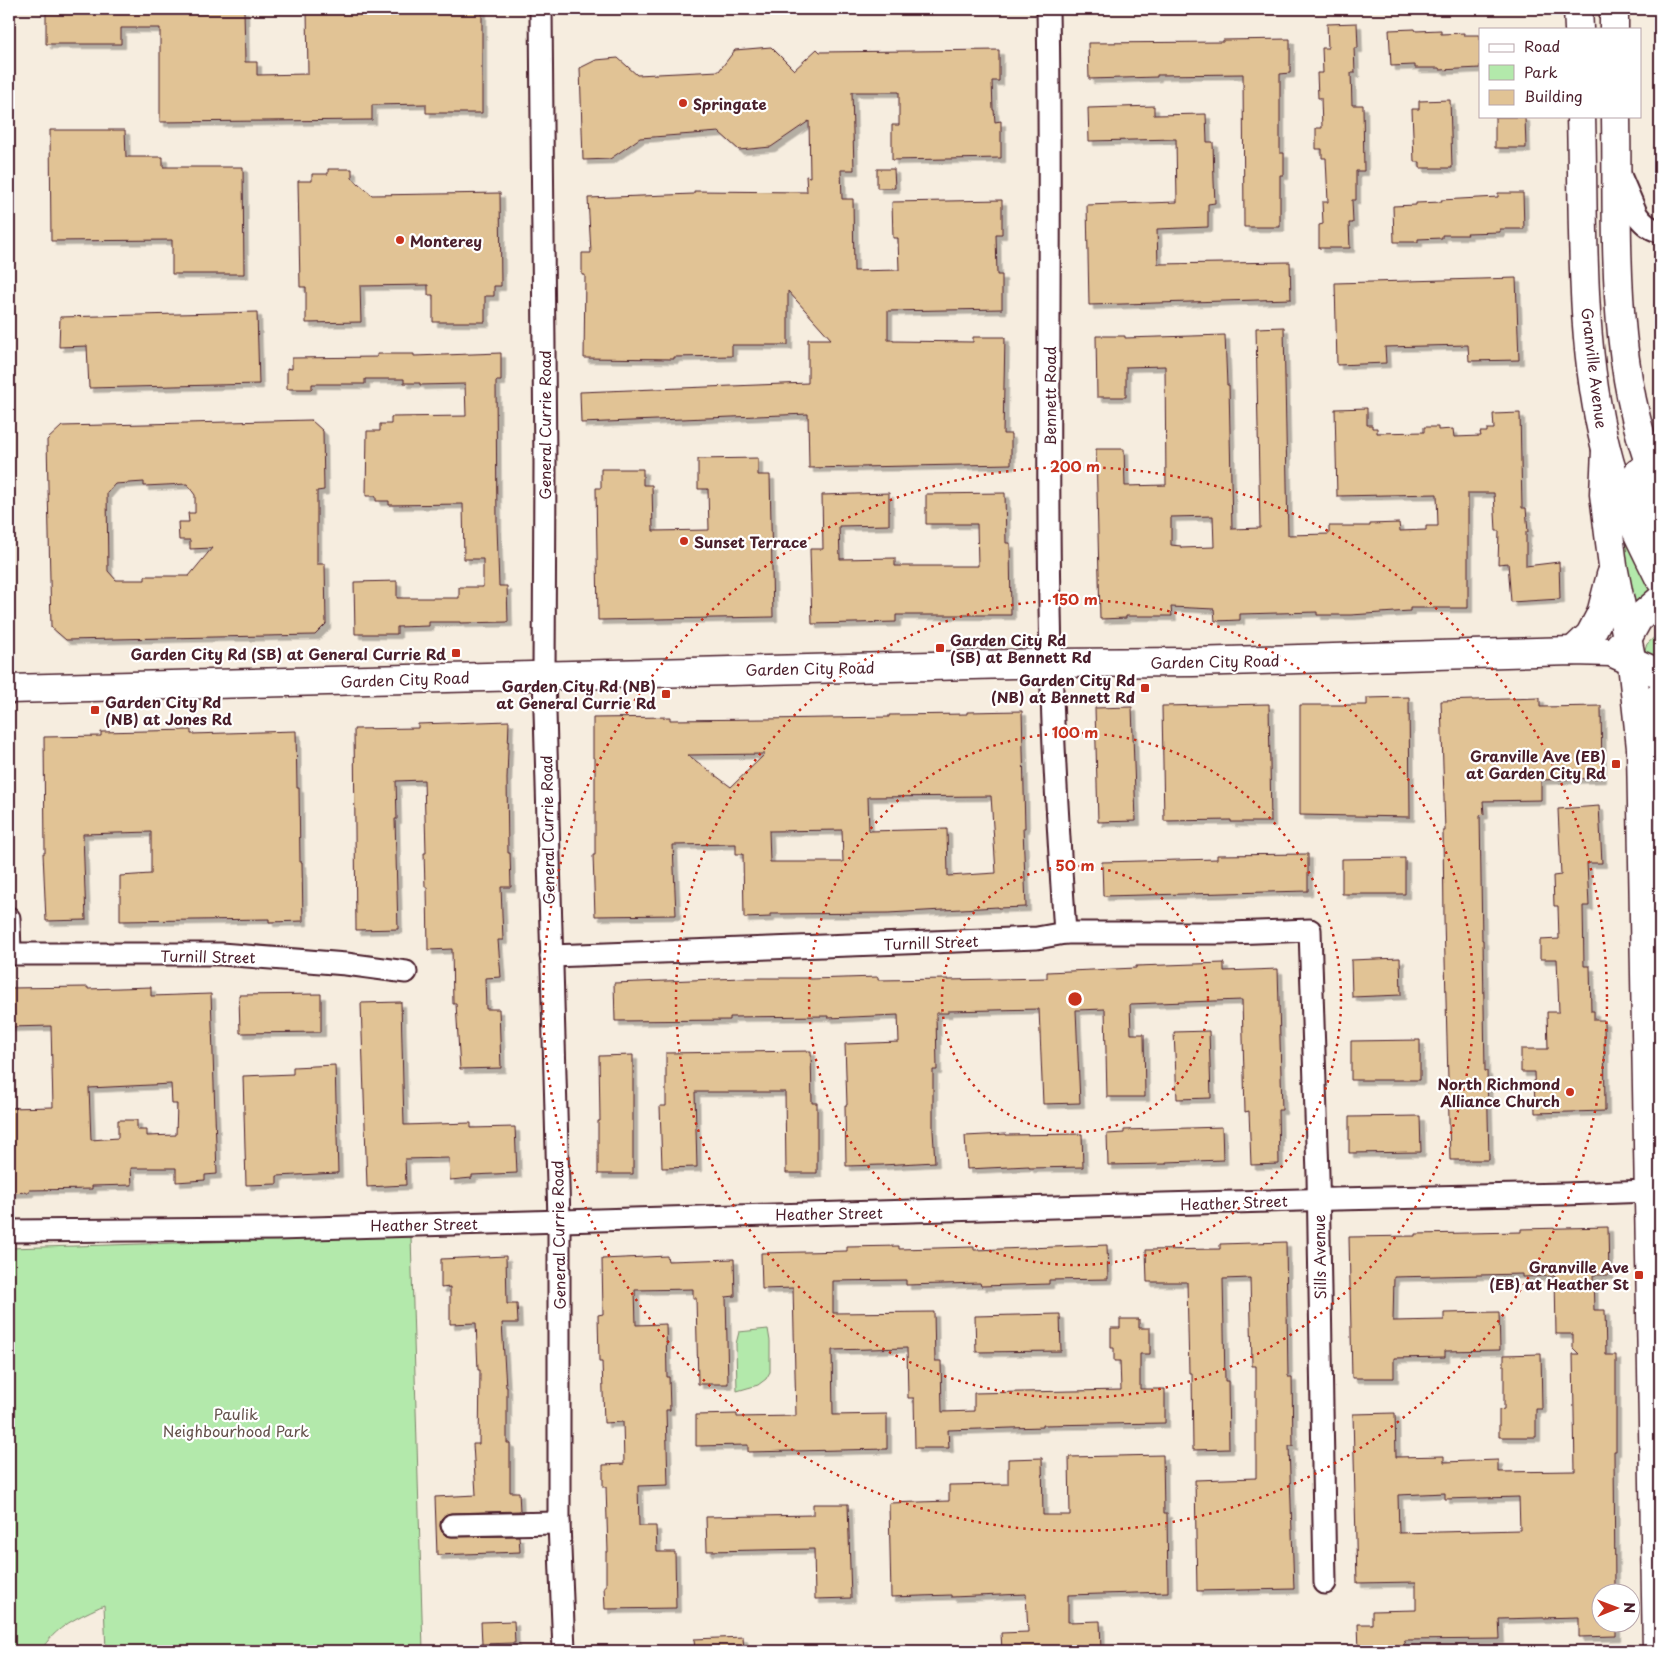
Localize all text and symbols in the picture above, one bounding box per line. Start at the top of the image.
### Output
legend [1479,28,1642,118]
text: Road [1524,34,1560,57]
text: Park [1524,60,1558,83]
text: Building [1524,84,1583,107]
place label: Springate [693,92,767,115]
marker: Springate [677,97,689,109]
place label: Monterey [410,229,482,252]
marker: Monterey [394,234,406,246]
street label: Granville Avenue [1576,306,1614,430]
street label: Bennett Road [1038,346,1061,446]
street label: General Currie Road [533,350,556,500]
text: 200 m [1050,454,1100,477]
place label: Sunset Terrace [694,530,807,553]
marker: Sunset Terrace [678,535,690,547]
text: 150 m [1052,587,1098,610]
place label: Garden City Rd (SB) at Bennett Rd [950,628,1092,668]
place label: Garden City Rd (SB) at General Currie Rd [130,642,446,665]
marker: Garden City Rd (SB) at Bennett Rd [934,642,946,654]
marker: Garden City Rd (SB) at General Currie Rd [450,647,462,659]
street label: Garden City Road [1150,648,1280,674]
street label: Garden City Road [745,655,875,681]
street label: Garden City Road [340,665,470,693]
place label: Garden City Rd (NB) at Bennett Rd [991,668,1135,708]
place label: Garden City Rd (NB) at General Currie Rd [496,674,656,714]
marker: Garden City Rd (NB) at Bennett Rd [1139,682,1151,694]
marker: Garden City Rd (NB) at General Currie Rd [660,688,672,700]
place label: Garden City Rd (NB) at Jones Rd [105,690,232,730]
marker: Garden City Rd (NB) at Jones Rd [89,704,101,716]
text: 100 m [1052,720,1098,743]
place label: Granville Ave (EB) at Garden City Rd [1466,744,1606,784]
street label: General Currie Road [534,755,560,905]
marker: Granville Ave (EB) at Garden City Rd [1610,758,1622,770]
text: 50 m [1056,853,1094,876]
street label: Turnill Street [883,929,979,955]
street label: Turnill Street [160,944,256,968]
centre of rings [1066,990,1084,1008]
place label: North Richmond Alliance Church [1438,1072,1560,1112]
marker: North Richmond Alliance Church [1564,1086,1576,1098]
street label: General Currie Road [545,1160,571,1310]
street label: Heather Street [1180,1189,1288,1215]
street label: Heather Street [775,1201,883,1225]
street label: Heather Street [370,1212,478,1236]
street label: Sills Avenue [1307,1214,1331,1300]
place label: Granville Ave (EB) at Heather St [1489,1255,1629,1295]
marker: Granville Ave (EB) at Heather St [1633,1269,1645,1281]
park label: Paulik Neighbourhood Park [163,1402,309,1442]
north arrow [1592,1582,1642,1632]
text: N [1619,1602,1640,1613]

